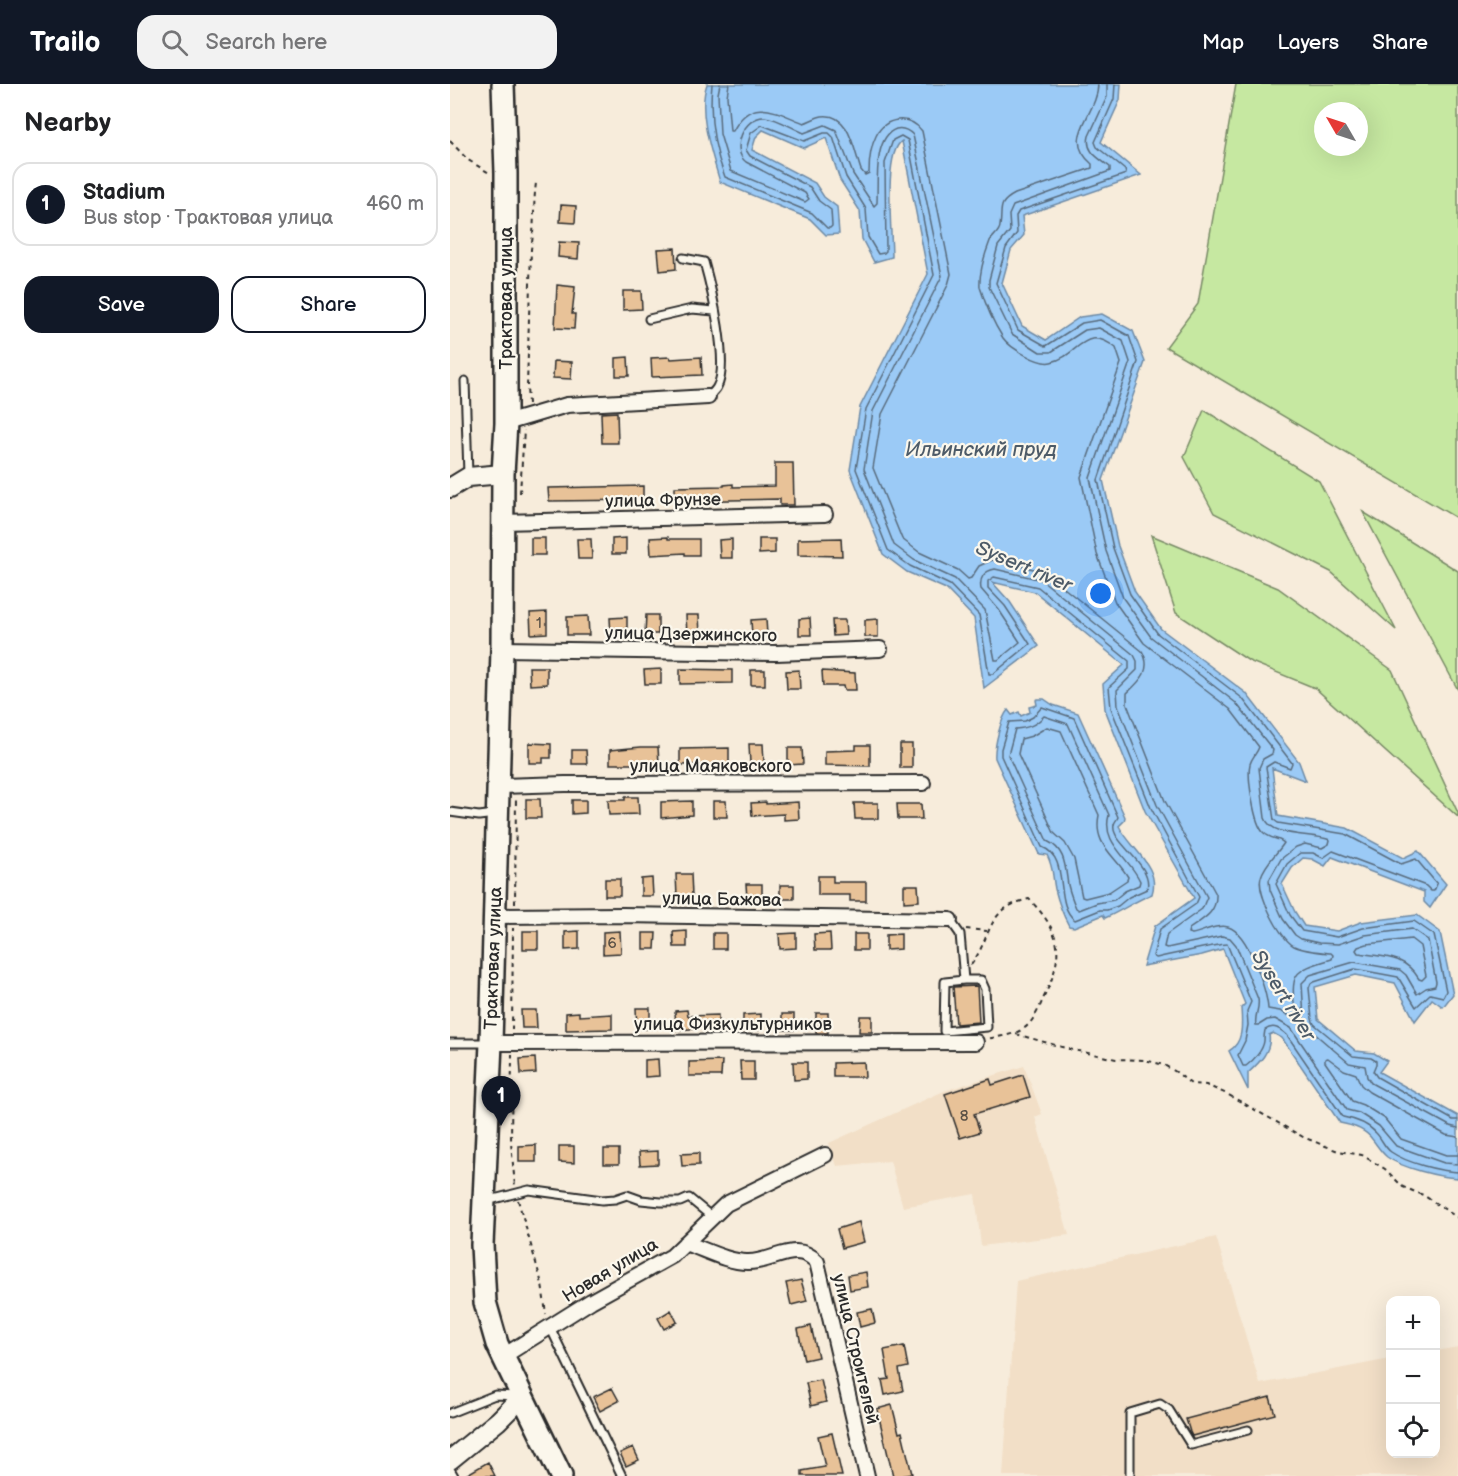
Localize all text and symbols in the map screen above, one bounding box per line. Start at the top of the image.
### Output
search box [137,15,557,69]
text: Trailo [30,26,101,59]
icon: search [158,26,191,59]
text: Search here [206,29,327,56]
text: Map [1202,30,1244,55]
text: Layers [1277,30,1339,55]
text: Share [1372,30,1428,55]
north arrow [1314,102,1368,156]
text: Nearby [24,108,111,139]
text: Stadium [83,179,165,206]
text: 1 [41,192,50,216]
text: 460 m [366,192,424,216]
text: Bus stop · Трактовая улица [83,206,333,230]
street label: Трактовая улица [496,226,517,369]
button: Save [24,276,219,333]
button: Share [231,276,426,333]
water label: Ильинский пруд [905,438,1057,462]
street label: улица Фрунзе [605,489,721,512]
water label: Sysert river [972,536,1077,599]
your location [1086,579,1115,608]
house number: 1 [536,614,542,633]
street label: улица Дзержинского [605,622,777,647]
street label: улица Маяковского [630,756,792,777]
street label: Трактовая улица [481,886,507,1030]
street label: улица Бажова [662,888,782,911]
house number: 6 [607,934,617,953]
water label: Sysert river [1246,946,1321,1047]
street label: улица Физкультурников [634,1014,833,1035]
pin: 1 [482,1076,520,1126]
house number: 8 [960,1107,969,1126]
street label: Новая улица [559,1234,662,1307]
street label: улица Строителей [828,1272,883,1426]
map controls [1386,1296,1440,1458]
button: + [1386,1296,1440,1350]
button: − [1386,1350,1440,1404]
button: locate [1386,1404,1440,1458]

